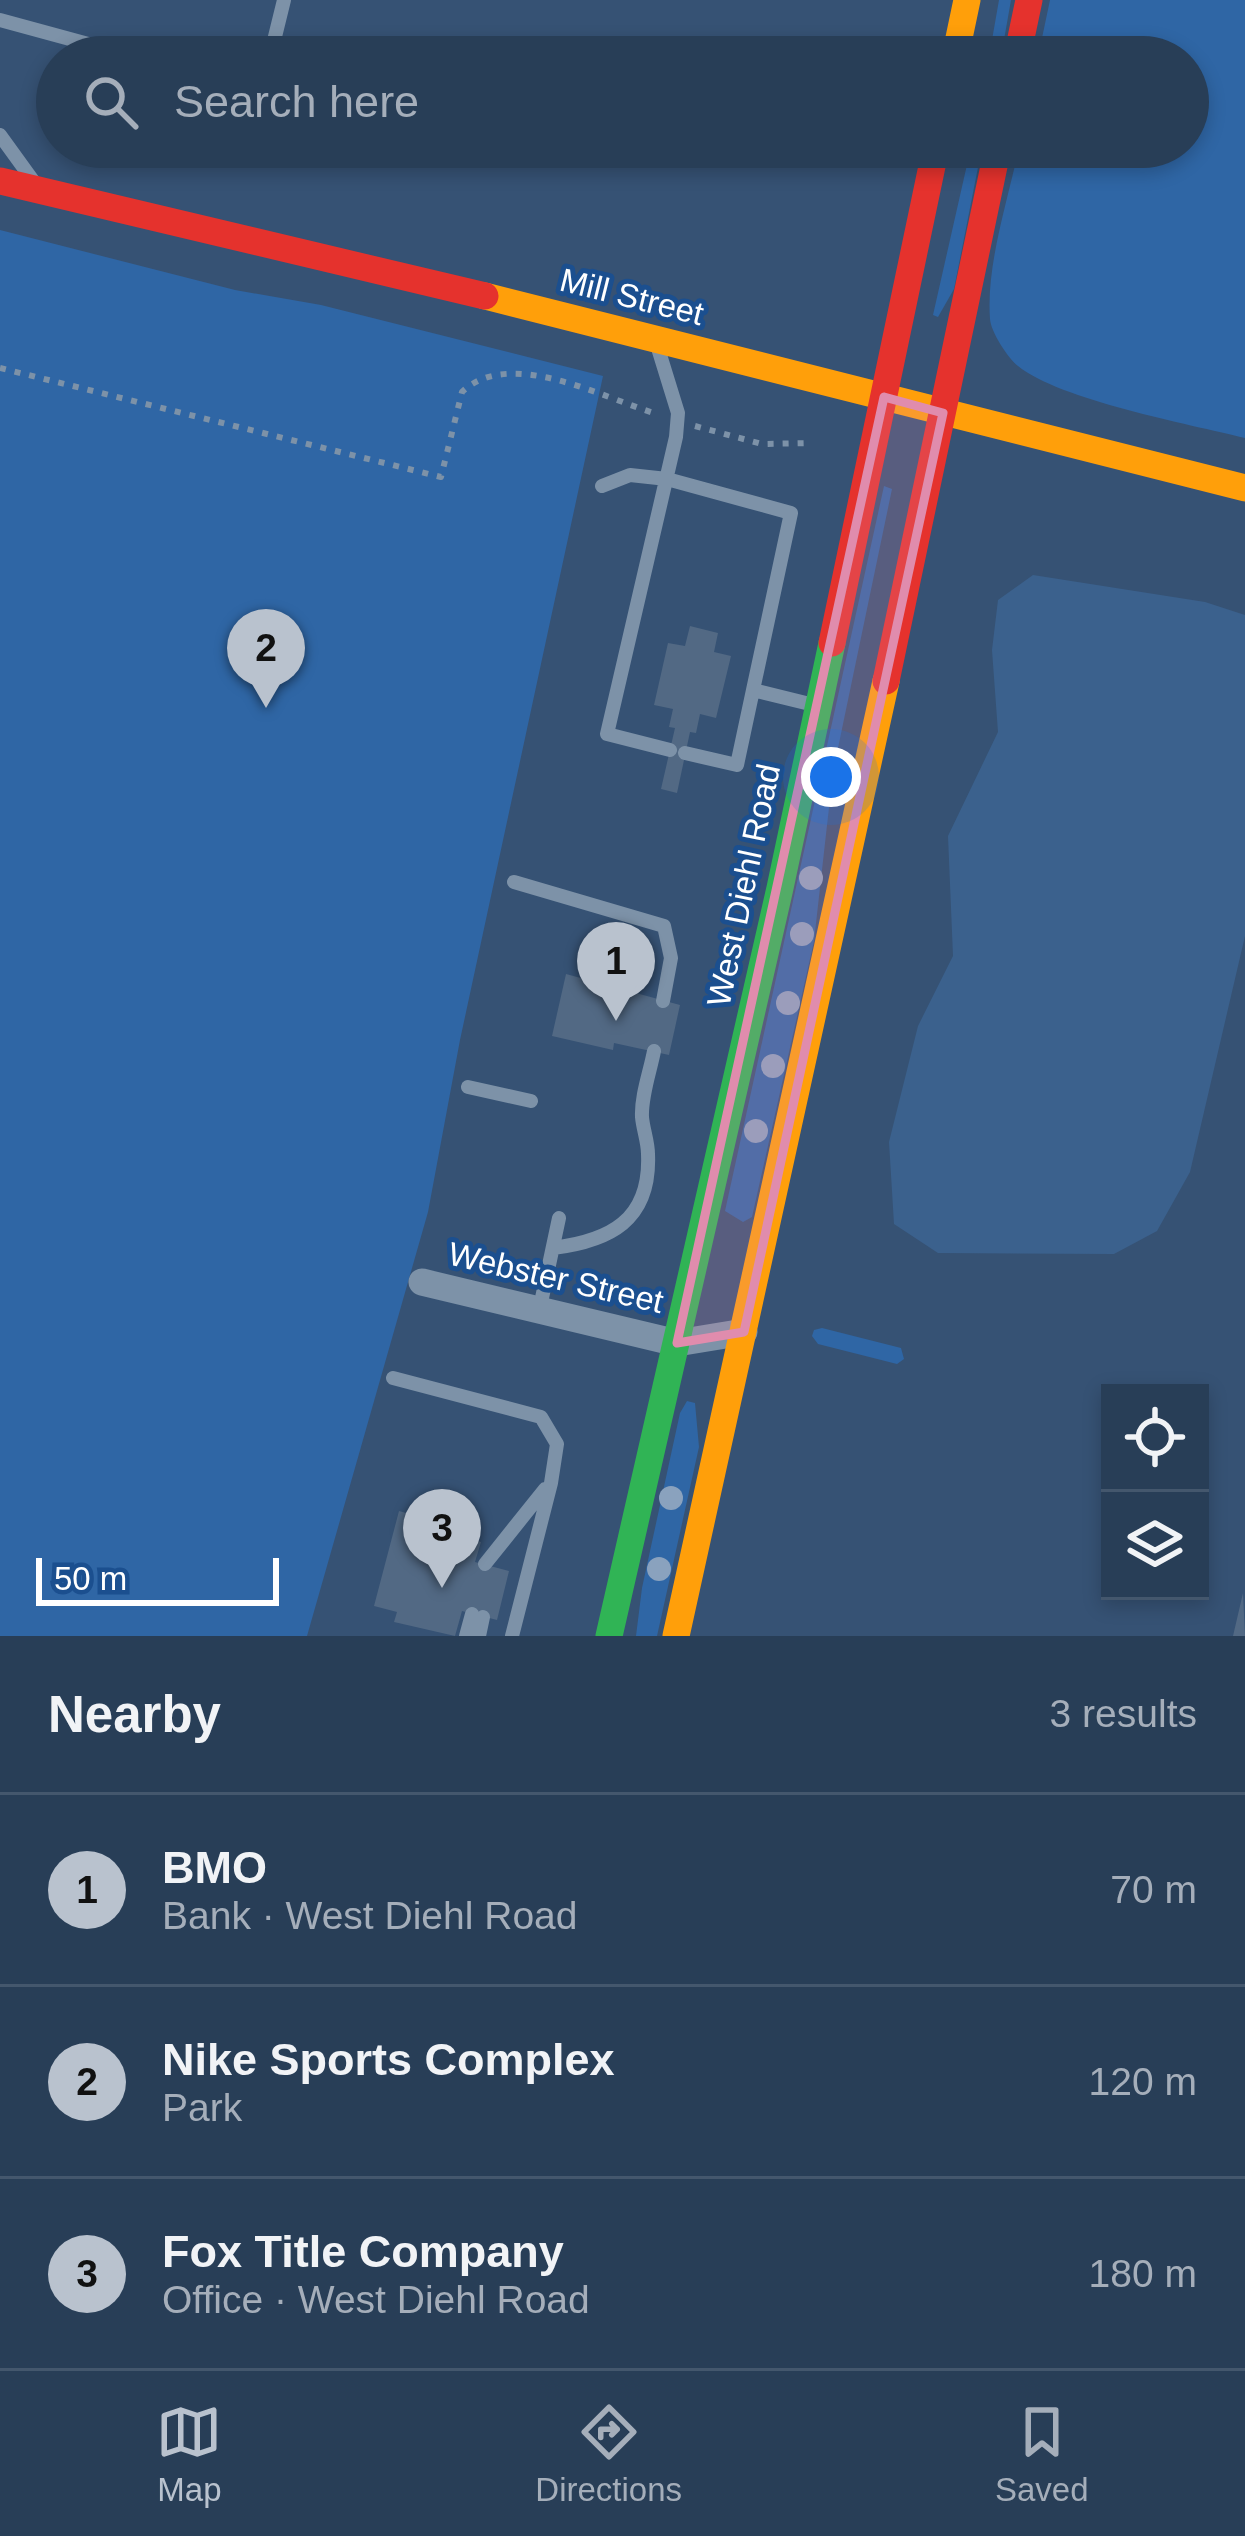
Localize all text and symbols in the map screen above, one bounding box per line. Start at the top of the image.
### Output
search box [36,36,1209,168]
icon: search [78,69,144,135]
text: Search here [174,76,419,127]
street label: Mill Street [556,261,708,332]
pin: 2 [227,609,305,708]
your location [801,747,861,807]
street label: West Diehl Road [700,760,787,1010]
pin: 1 [577,922,655,1021]
street label: Webster Street [445,1235,667,1320]
map controls [1101,1384,1209,1600]
button: locate [1101,1384,1209,1492]
pin: 3 [403,1489,481,1588]
button: layers [1101,1492,1209,1600]
scale bar [36,1552,279,1605]
text: 50 m [54,1560,127,1597]
text: Nearby [48,1686,221,1743]
text: 3 results [1050,1692,1197,1735]
text: BMO [162,1842,267,1893]
text: 1 [76,1868,98,1911]
text: 70 m [1110,1868,1197,1911]
text: Bank · West Diehl Road [162,1894,577,1937]
text: Nike Sports Complex [162,2034,615,2085]
text: 2 [76,2060,98,2103]
text: 120 m [1089,2060,1197,2103]
text: Park [162,2086,242,2129]
text: Fox Title Company [162,2226,564,2277]
text: 3 [76,2252,98,2295]
text: 180 m [1089,2252,1197,2295]
text: Office · West Diehl Road [162,2278,590,2321]
tab: Map [156,2399,222,2509]
tab: Directions [535,2399,682,2509]
tab: Saved [995,2399,1089,2509]

